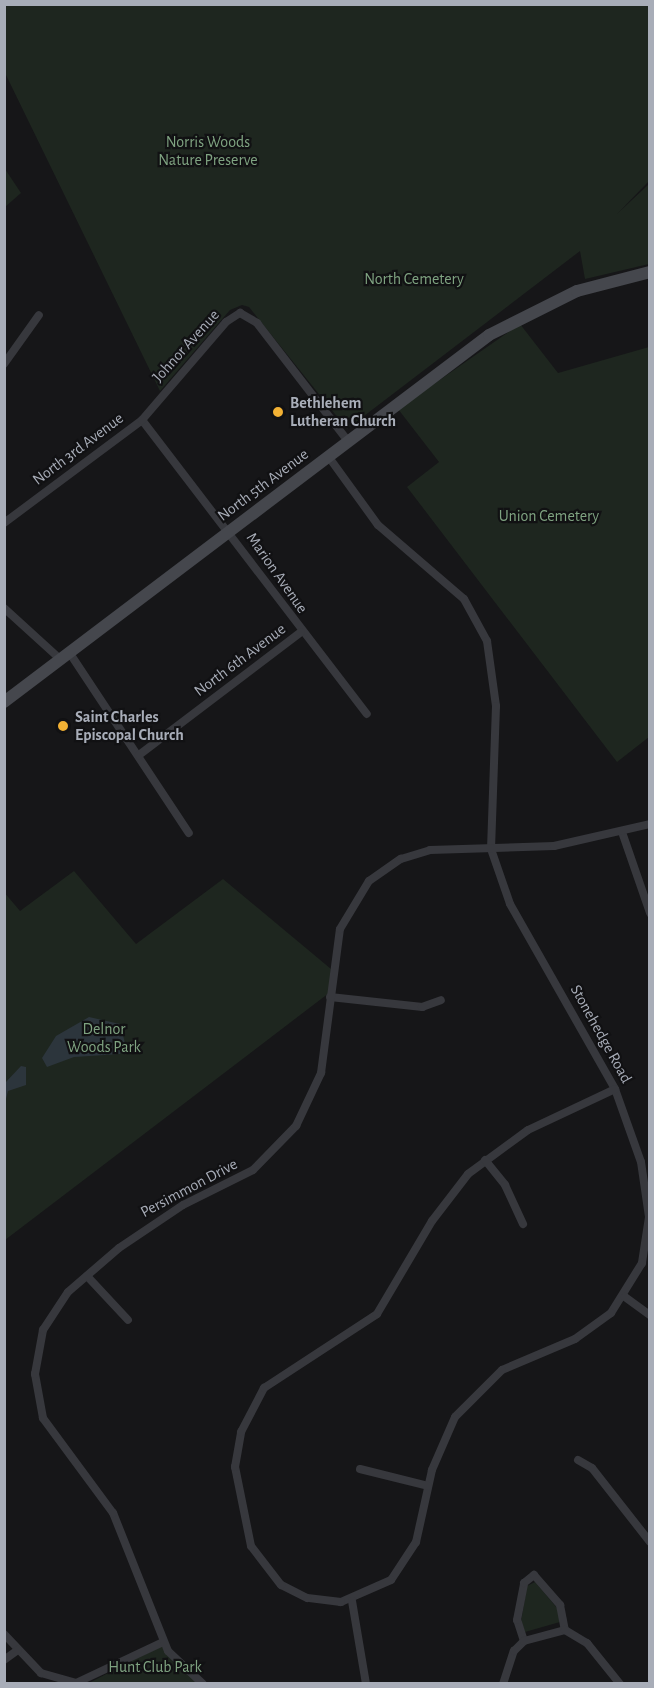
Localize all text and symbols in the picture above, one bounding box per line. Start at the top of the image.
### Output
park label: Norris Woods Nature Preserve [158,132,258,170]
park label: North Cemetery [364,269,464,289]
street label: Johnor Avenue [148,306,224,386]
place label: Bethlehem Lutheran Church [290,393,396,431]
marker: Bethlehem Lutheran Church [271,405,285,419]
street label: North 3rd Avenue [29,409,127,489]
street label: North 5th Avenue [214,445,312,525]
park label: Union Cemetery [499,506,599,526]
street label: Marion Avenue [242,529,312,617]
street label: North 6th Avenue [190,619,290,701]
place label: Saint Charles Episcopal Church [75,707,184,745]
marker: Saint Charles Episcopal Church [56,719,70,733]
street label: Stonehedge Road [566,982,636,1086]
park label: Delnor Woods Park [67,1019,141,1057]
street label: Persimmon Drive [137,1154,241,1222]
park label: Hunt Club Park [108,1657,202,1677]

